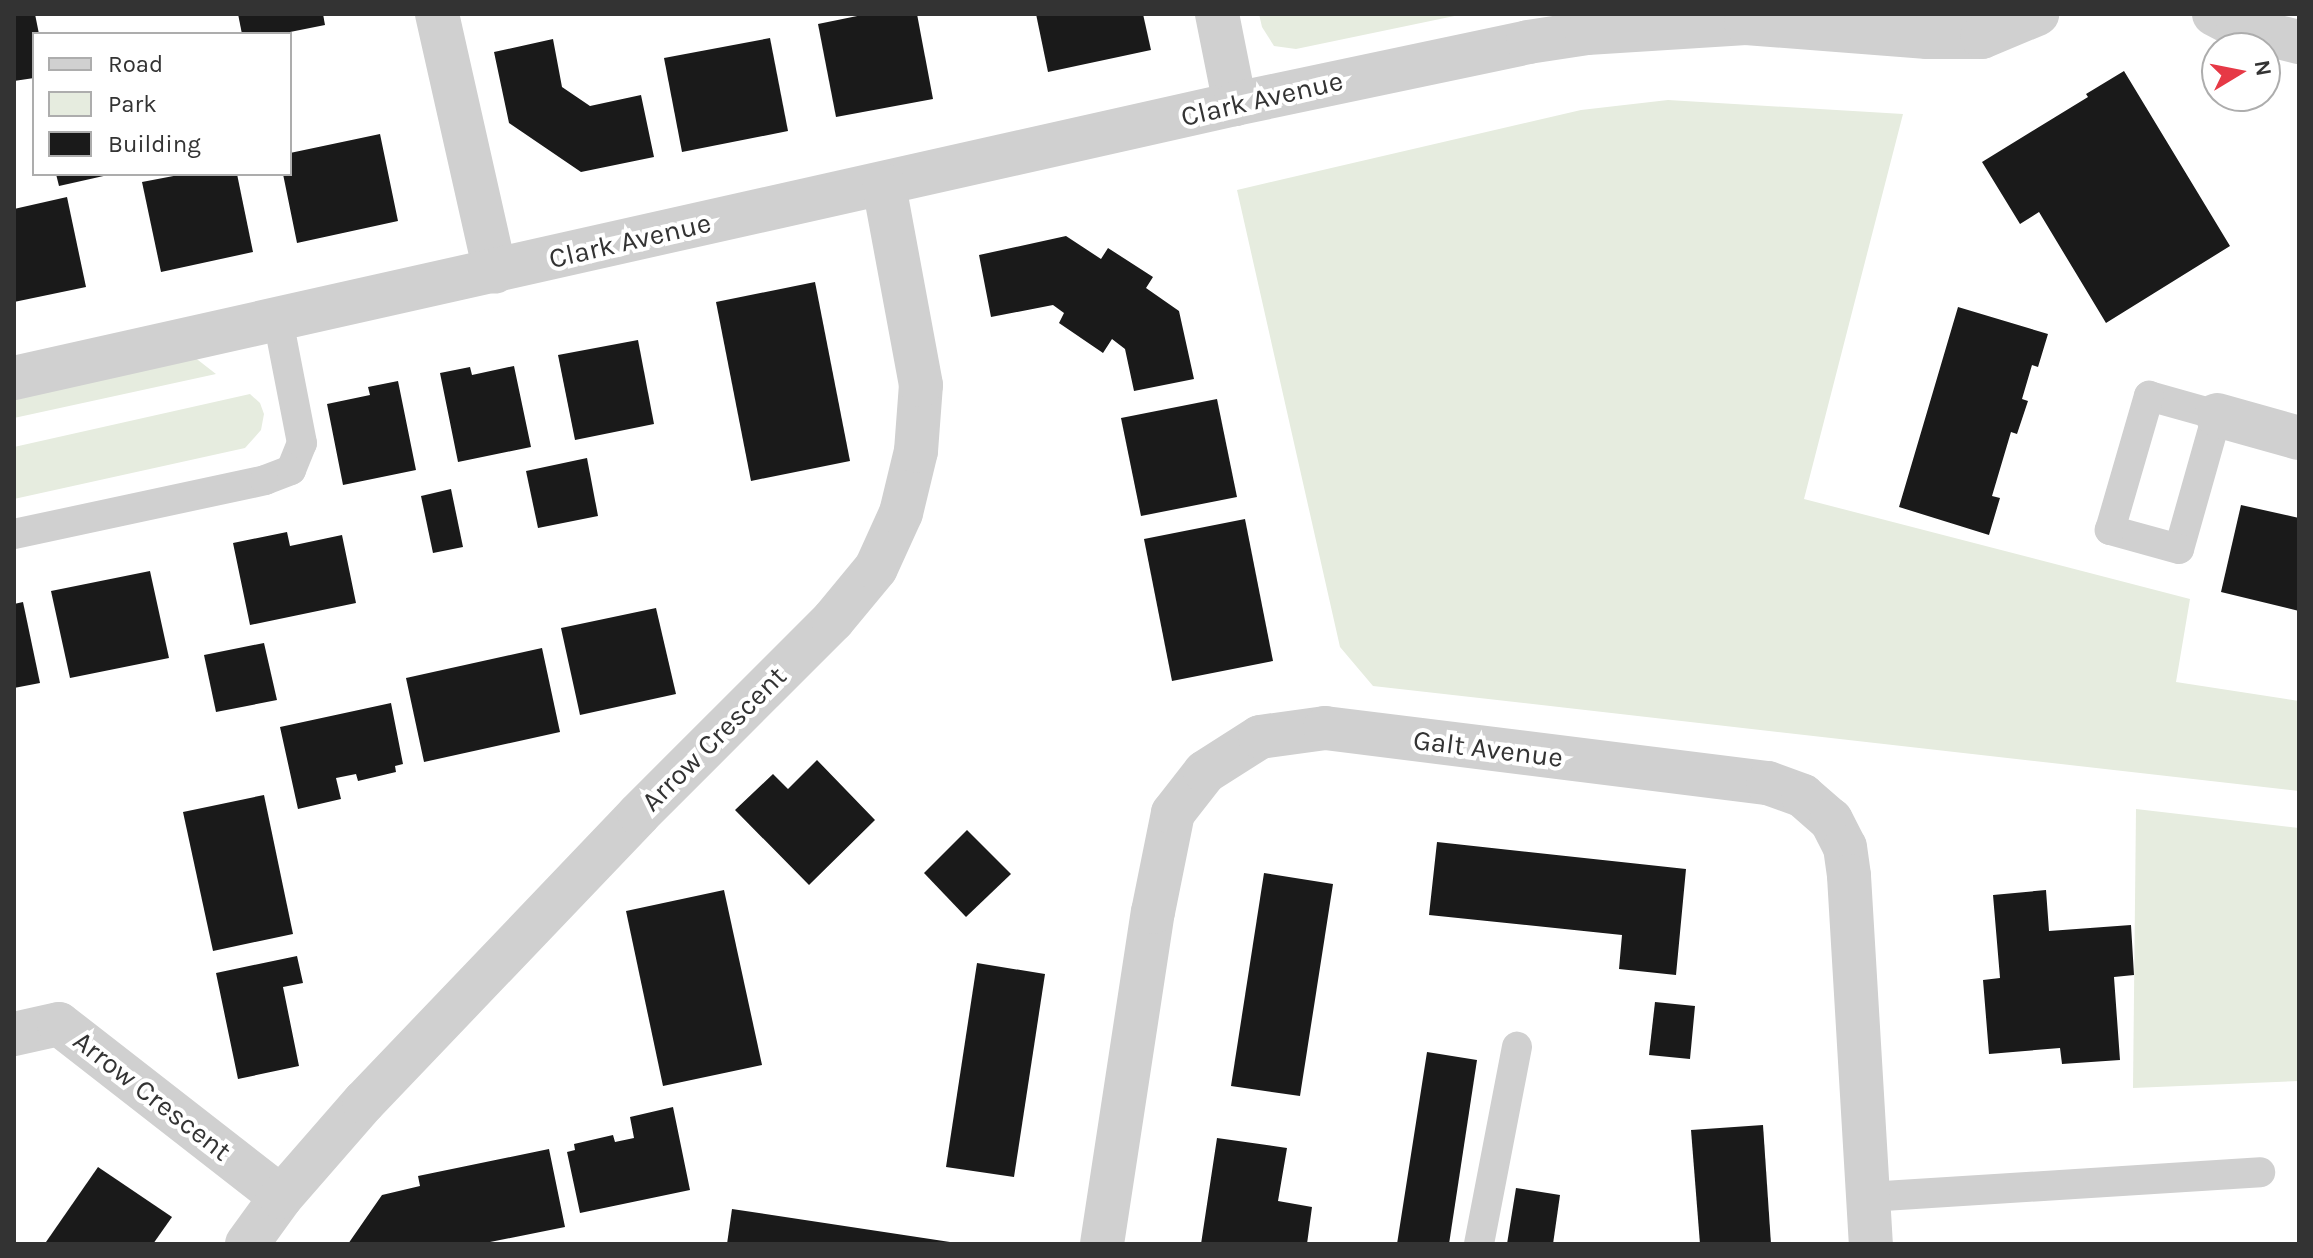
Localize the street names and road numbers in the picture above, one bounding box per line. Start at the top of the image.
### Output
street label: Clark Avenue [1178,64,1346,134]
street label: Clark Avenue [546,206,714,276]
street label: Arrow Crescent [635,660,793,818]
street label: Galt Avenue [1411,723,1565,775]
street label: Arrow Crescent [66,1024,238,1168]

